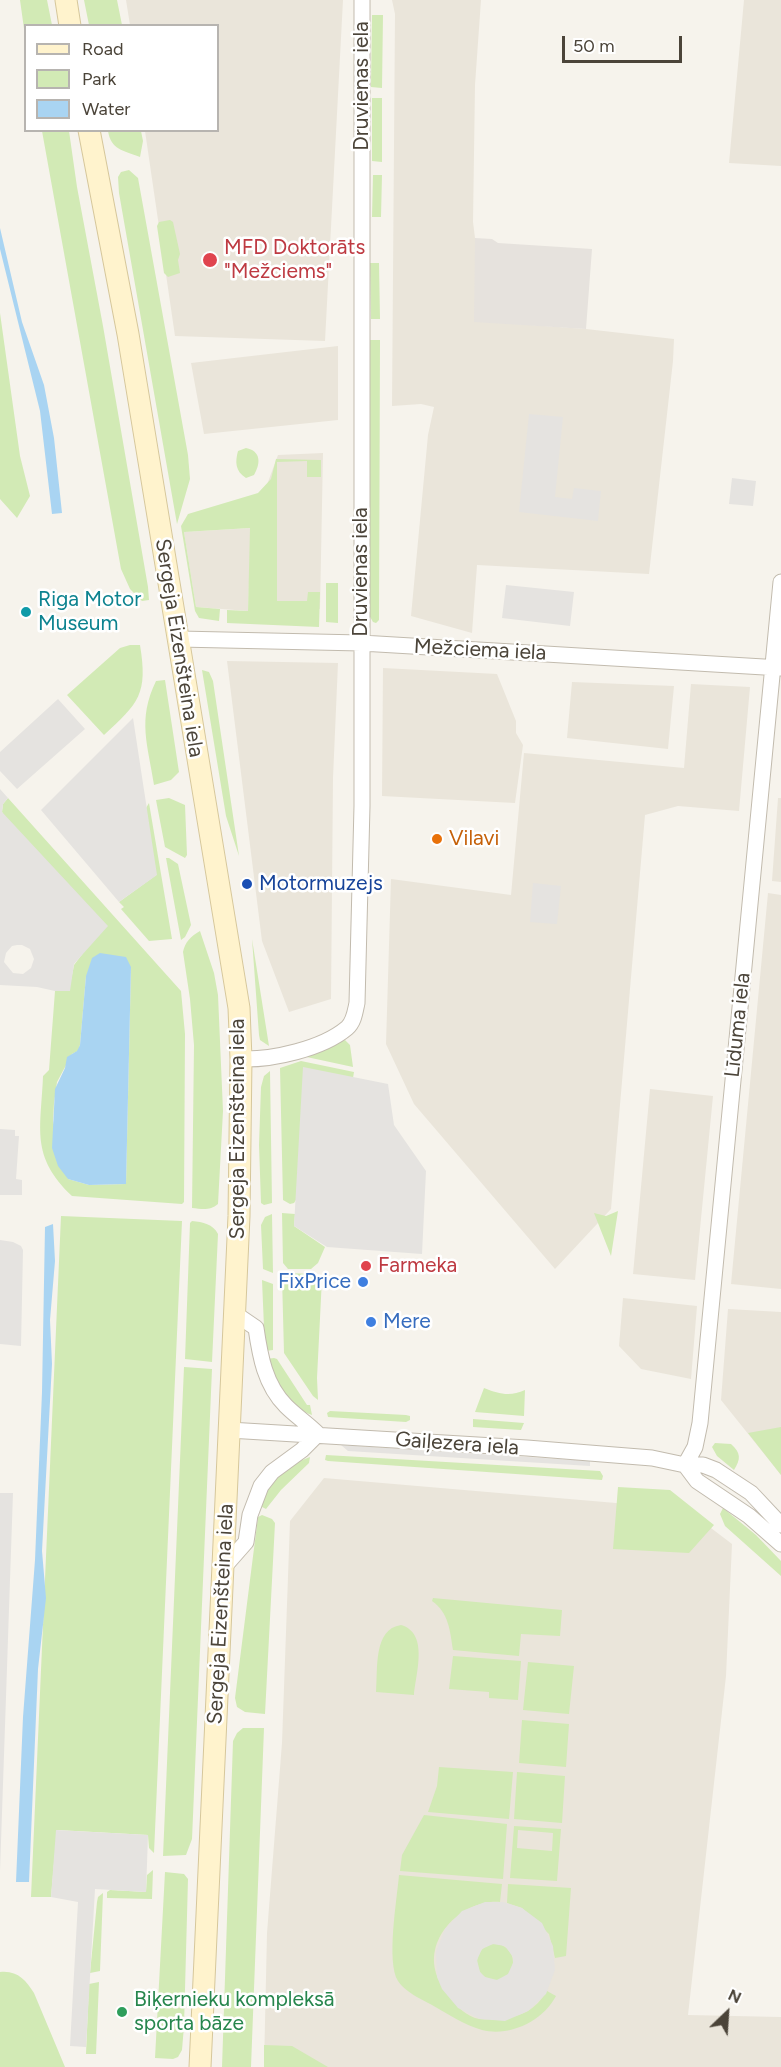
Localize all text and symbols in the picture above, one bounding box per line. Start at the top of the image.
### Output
street label: Druvienas iela [349,21,375,151]
legend [24,24,219,132]
scale bar [565,24,685,62]
text: 50 m [573,35,615,57]
text: Road [82,38,123,60]
text: Park [82,68,116,90]
text: Water [82,98,130,120]
place label: MFD Doktorāts "Mežciems" [224,235,365,285]
marker: MFD Doktorāts "Mežciems" [201,251,219,269]
street label: Druvienas iela [348,507,374,637]
street label: Sergeja Eizenšteina iela [149,537,209,759]
place label: Riga Motor Museum [38,587,141,637]
marker: Riga Motor Museum [19,605,33,619]
street label: Mežciema iela [413,634,547,666]
place label: Vilavi [449,826,499,852]
marker: Vilavi [430,832,444,846]
place label: Motormuzejs [259,871,383,897]
marker: Motormuzejs [240,877,254,891]
street label: Līduma iela [720,971,756,1079]
street label: Sergeja Eizenšteina iela [225,1019,251,1239]
place label: Farmeka [378,1253,457,1279]
marker: Farmeka [359,1259,373,1273]
place label: FixPrice [278,1269,351,1295]
marker: FixPrice [356,1275,370,1289]
place label: Mere [383,1309,431,1335]
marker: Mere [364,1315,378,1329]
street label: Gaiļezera iela [394,1427,520,1461]
street label: Sergeja Eizenšteina iela [203,1503,239,1725]
north arrow [697,1983,757,2043]
text: N [725,1985,744,2007]
place label: Biķernieku kompleksā sporta bāze [134,1987,335,2037]
marker: Biķernieku kompleksā sporta bāze [115,2005,129,2019]

